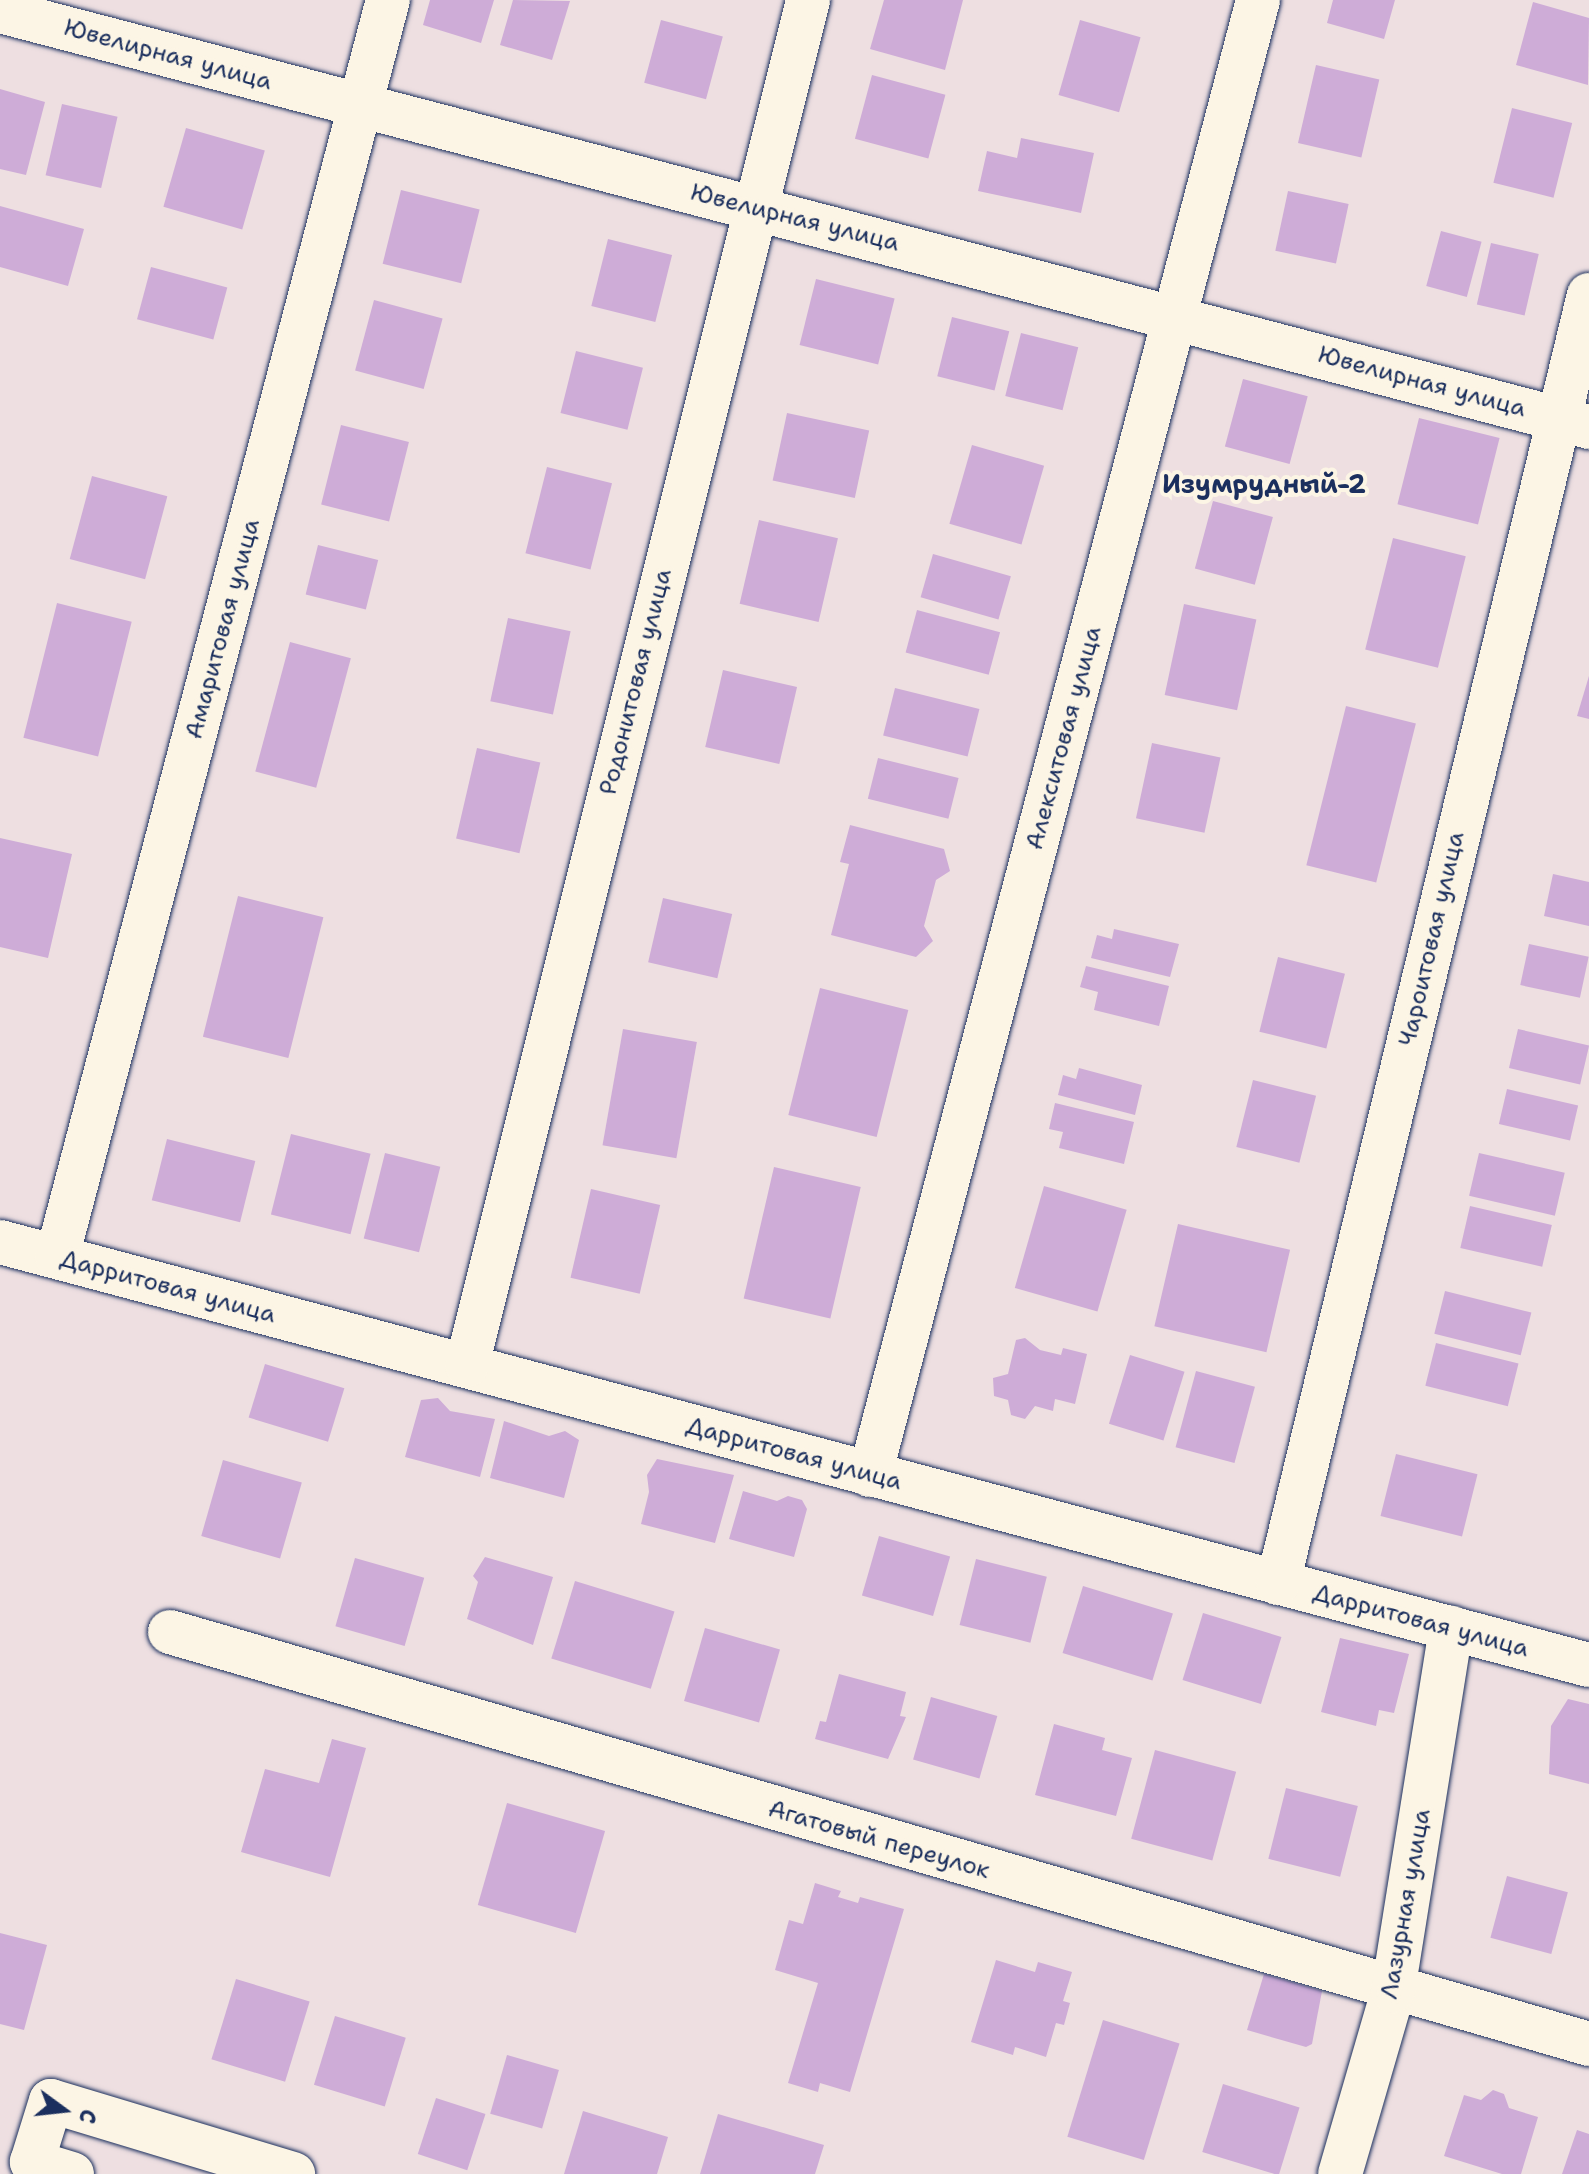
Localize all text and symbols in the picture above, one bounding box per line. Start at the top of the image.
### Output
street label: Ювелирная улица [61,13,275,97]
street label: Ювелирная улица [688,178,902,258]
street label: Ювелирная улица [1315,340,1529,424]
district label: Изумрудный-2 [1162,468,1366,500]
street label: Амаритовая улица [180,516,266,742]
street label: Родонитовая улица [594,566,678,798]
street label: Алекситовая улица [1020,623,1108,853]
street label: Чароитовая улица [1393,829,1471,1049]
street label: Дарритовая улица [57,1244,279,1330]
street label: Дарритовая улица [683,1411,905,1497]
street label: Дарритовая улица [1310,1578,1532,1664]
street label: Агатовый переулок [765,1795,993,1885]
street label: Лазурная улица [1375,1807,1437,2001]
north arrow [24,2070,104,2150]
text: С [72,2106,103,2127]

